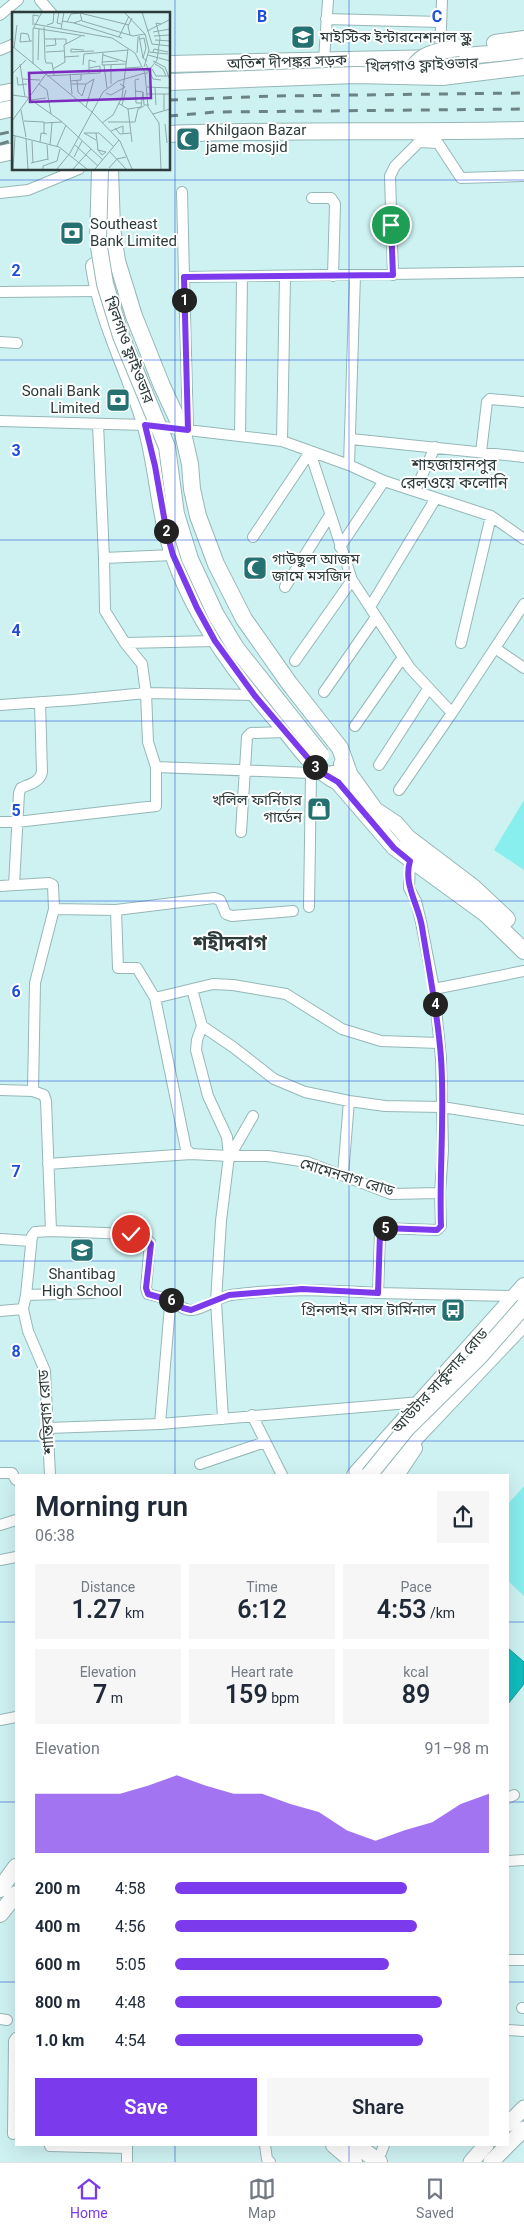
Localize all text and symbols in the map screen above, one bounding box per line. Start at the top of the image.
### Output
text: B [257,7,267,26]
text: C [432,7,442,26]
inset map [12,12,170,170]
school or university icon: মাইস্টিক ইন্টারনেশনাল স্কুল [290,24,316,50]
place label: মাইস্টিক ইন্টারনেশনাল স্কুল [319,28,472,46]
street label: অতিশ দীপঙ্কর সড়ক [226,51,348,73]
street label: খিলগাও ফ্লাইওভার [364,54,480,76]
place label: Khilgaon Bazar jame mosjid [205,121,306,156]
mosque icon: Khilgaon Bazar jame mosjid [175,126,201,152]
pin [370,204,412,246]
icon: arrive [377,211,405,239]
place label: Southeast Bank Limited [90,215,177,250]
bank icon: Southeast Bank Limited [59,220,85,246]
text: 2 [11,261,21,280]
pin: 1 [172,288,196,312]
text: 1 [180,292,189,308]
street label: খিলগাও ফ্লাইওভার [100,293,158,407]
place label: Sonali Bank Limited [22,382,100,417]
bank icon: Sonali Bank Limited [105,387,131,413]
text: 3 [11,441,21,460]
district label: শাহজাহানপুর রেলওয়ে কলোনি [400,455,508,492]
pin: 2 [154,518,178,544]
text: 2 [162,523,171,539]
place label: গাউছুল আজম জামে মসজিদ [271,550,360,585]
mosque icon: গাউছুল আজম জামে মসজিদ [242,555,268,581]
text: 4 [11,621,21,640]
pin: 3 [302,754,328,780]
text: 3 [311,759,320,775]
place label: খলিল ফার্নিচার গার্ডেন [212,791,303,826]
shop icon: খলিল ফার্নিচার গার্ডেন [306,796,332,822]
text: 5 [11,801,21,820]
district label: শহীদবাগ [192,931,267,955]
text: 6 [11,982,21,1001]
pin: 4 [422,992,448,1016]
text: 4 [431,996,440,1012]
street label: মোমেনবাগ রোড [298,1154,397,1200]
text: 7 [11,1162,21,1181]
pin [110,1213,152,1255]
pin: 5 [372,1216,398,1240]
icon: check [117,1220,145,1248]
text: 5 [381,1220,390,1236]
school or university icon: Shantibag High School [69,1237,95,1263]
place label: Shantibag High School [42,1265,122,1300]
pin: 6 [158,1288,184,1312]
text: 6 [167,1292,176,1308]
bus stop icon: গ্রিনলাইন বাস টার্মিনাল [440,1297,466,1323]
place label: গ্রিনলাইন বাস টার্মিনাল [300,1301,437,1319]
street label: আউটার সার্কুলার রোড [387,1325,492,1438]
text: 8 [11,1342,21,1361]
street label: শান্তিবাগ রোড [34,1369,58,1456]
text: Morning run [35,1490,188,1523]
button: share [437,1491,489,1543]
text: 06:38 [35,1526,75,1545]
text: Distance [81,1579,135,1595]
text: Time [246,1579,278,1595]
text: Pace [400,1579,432,1595]
text: 1.27 [72,1595,122,1624]
text: 6:12 [237,1595,287,1624]
text: 4:53 [377,1595,427,1624]
text: km [122,1605,144,1621]
text: /km [427,1605,455,1621]
text: Elevation [80,1664,136,1680]
text: Heart rate [231,1664,293,1680]
text: kcal [403,1664,429,1680]
text: 7 [93,1680,107,1709]
text: 159 [225,1680,268,1709]
text: 89 [402,1680,430,1709]
text: m [107,1690,123,1706]
text: bpm [268,1690,299,1706]
text: Elevation [35,1739,100,1758]
text: 91–98 m [425,1739,489,1758]
text: 200 m [35,1879,80,1898]
text: 4:58 [115,1879,146,1898]
text: 400 m [35,1917,80,1936]
text: 4:56 [115,1917,146,1936]
text: 600 m [35,1955,80,1974]
text: 5:05 [115,1955,146,1974]
text: 800 m [35,1993,80,2012]
text: 4:48 [115,1993,146,2012]
text: 1.0 km [35,2031,84,2050]
text: 4:54 [115,2031,146,2050]
button: Save [35,2078,257,2136]
button: Share [267,2078,489,2136]
tab: Home [70,2175,108,2221]
tab: Map [248,2175,276,2221]
tab: Saved [416,2175,454,2221]

